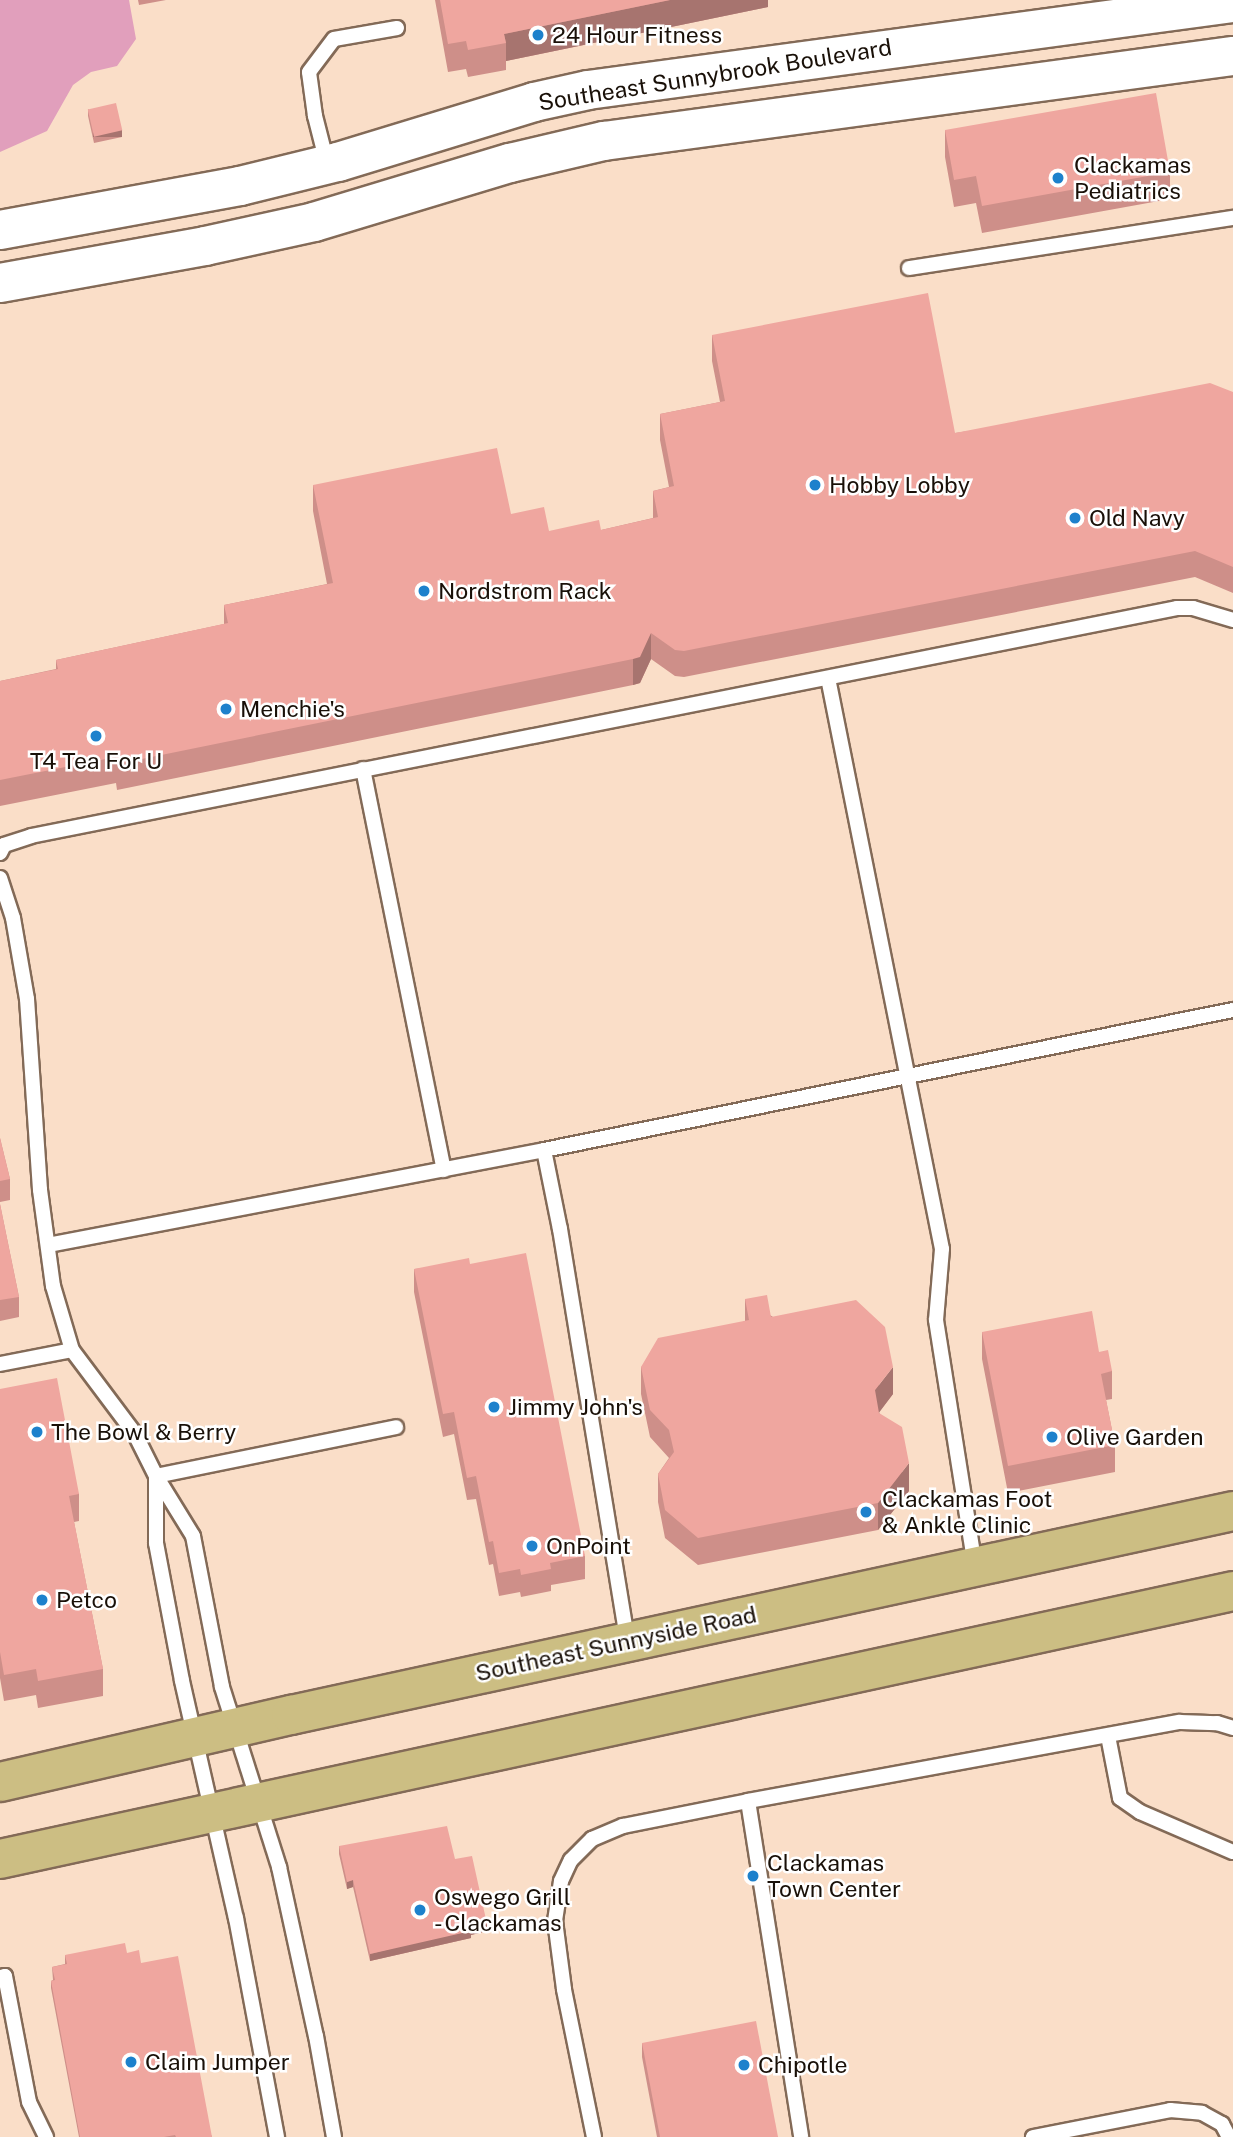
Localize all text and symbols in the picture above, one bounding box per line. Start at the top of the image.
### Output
place label: 24 Hour Fitness [552,21,722,49]
marker: 24 Hour Fitness [530,27,546,43]
street label: Southeast Sunnybrook Boulevard [536,33,894,117]
place label: Clackamas Pediatrics [1074,151,1191,205]
marker: Clackamas Pediatrics [1048,168,1068,188]
place label: Hobby Lobby [829,471,970,499]
marker: Hobby Lobby [807,477,823,493]
place label: Old Navy [1089,504,1185,532]
marker: Old Navy [1067,510,1083,526]
place label: Nordstrom Rack [438,577,612,605]
marker: Nordstrom Rack [416,583,432,599]
place label: Menchie's [240,695,345,723]
marker: Menchie's [218,701,234,717]
marker: T4 Tea For U [88,728,104,744]
place label: T4 Tea For U [30,747,162,775]
place label: Jimmy John's [508,1393,643,1421]
marker: Jimmy John's [486,1399,502,1415]
place label: The Bowl & Berry [51,1418,236,1446]
place label: Olive Garden [1066,1423,1204,1451]
marker: The Bowl & Berry [29,1424,45,1440]
marker: Olive Garden [1044,1429,1060,1445]
place label: Clackamas Foot & Ankle Clinic [882,1485,1053,1539]
marker: Clackamas Foot & Ankle Clinic [856,1502,876,1522]
place label: OnPoint [546,1532,631,1560]
marker: OnPoint [524,1538,540,1554]
place label: Petco [56,1586,117,1614]
marker: Petco [34,1592,50,1608]
street label: Southeast Sunnyside Road [473,1601,759,1687]
place label: Clackamas Town Center [767,1849,901,1903]
marker: Clackamas Town Center [745,1868,761,1884]
place label: Oswego Grill - Clackamas [434,1883,571,1937]
marker: Oswego Grill - Clackamas [412,1902,428,1918]
place label: Claim Jumper [145,2048,290,2076]
place label: Chipotle [758,2051,847,2079]
marker: Claim Jumper [123,2054,139,2070]
marker: Chipotle [736,2057,752,2073]

